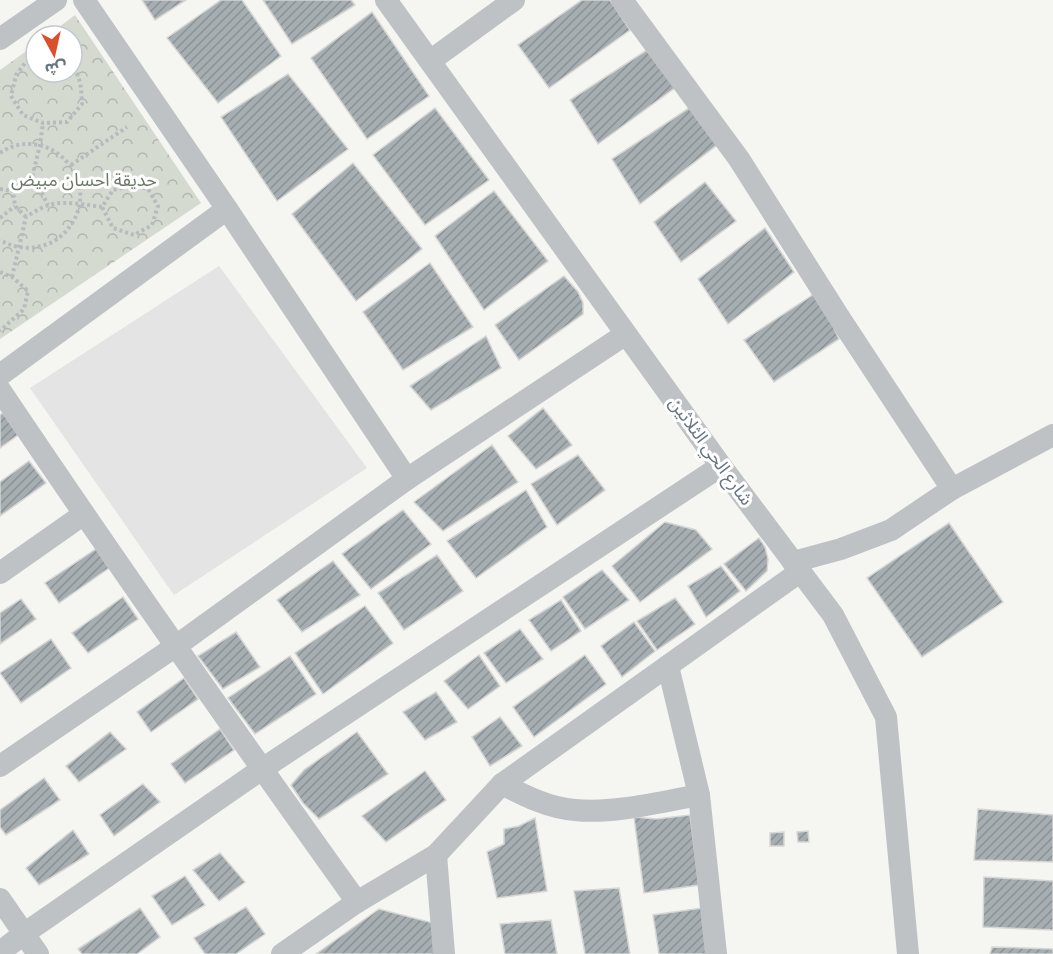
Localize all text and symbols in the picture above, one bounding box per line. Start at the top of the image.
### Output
north arrow [24,24,84,84]
text: ش [44,57,68,79]
park label: حديقة احسان مبيض [11,169,157,191]
street label: شارع الحي الثلاثين [662,392,758,511]

